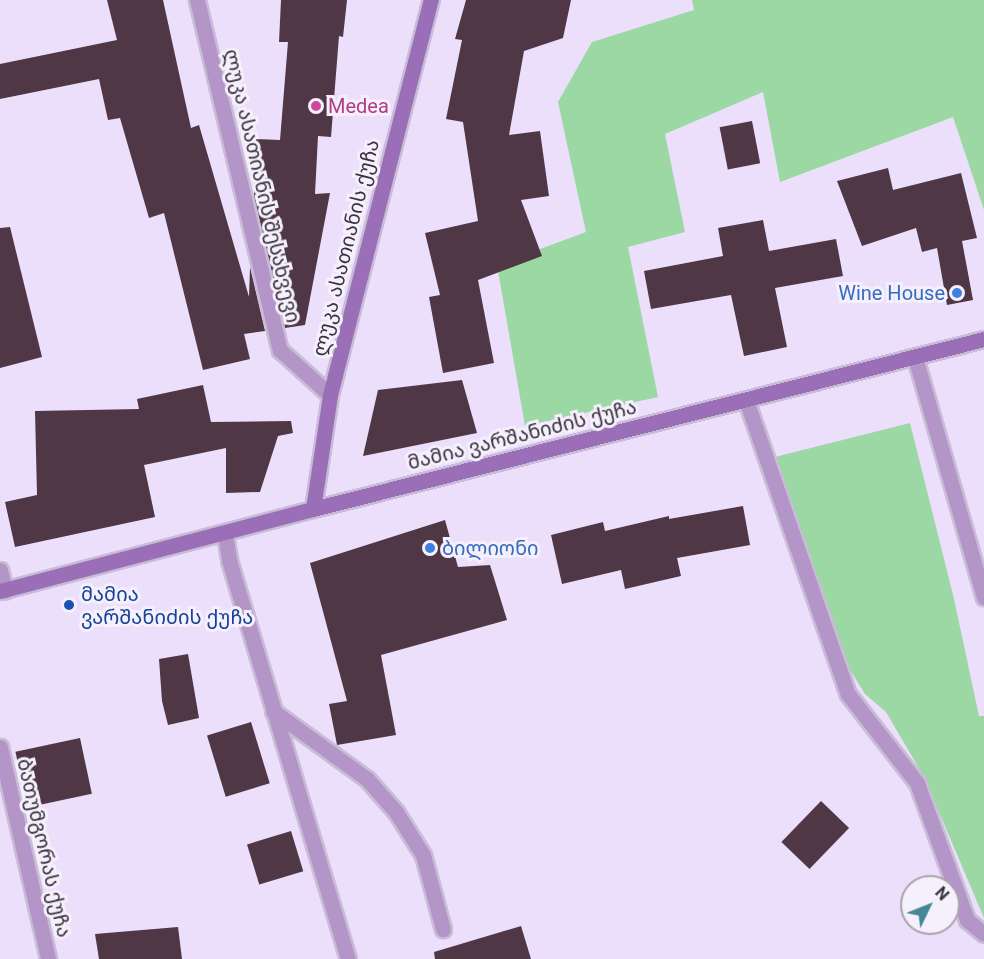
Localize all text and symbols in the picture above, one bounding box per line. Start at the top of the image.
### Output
street label: ლუკა ასათიანის შესახვევი [219,47,305,325]
place label: Medea [328,94,389,118]
marker: Medea [309,99,323,113]
street label: ლუკა ასათიანის ქუჩა [307,137,385,359]
place label: Wine House [838,281,945,305]
marker: Wine House [950,286,964,300]
street label: მამია ვარშანიძის ქუჩა [405,395,639,475]
place label: ბილიონი [442,536,539,560]
marker: ბილიონი [423,541,437,555]
place label: მამია ვარშანიძის ქუჩა [81,582,253,629]
marker: მამია ვარშანიძის ქუჩა [62,598,76,612]
street label: ბათუმგორას ქუჩა [12,756,76,940]
north arrow [900,875,960,935]
text: N [931,883,953,904]

